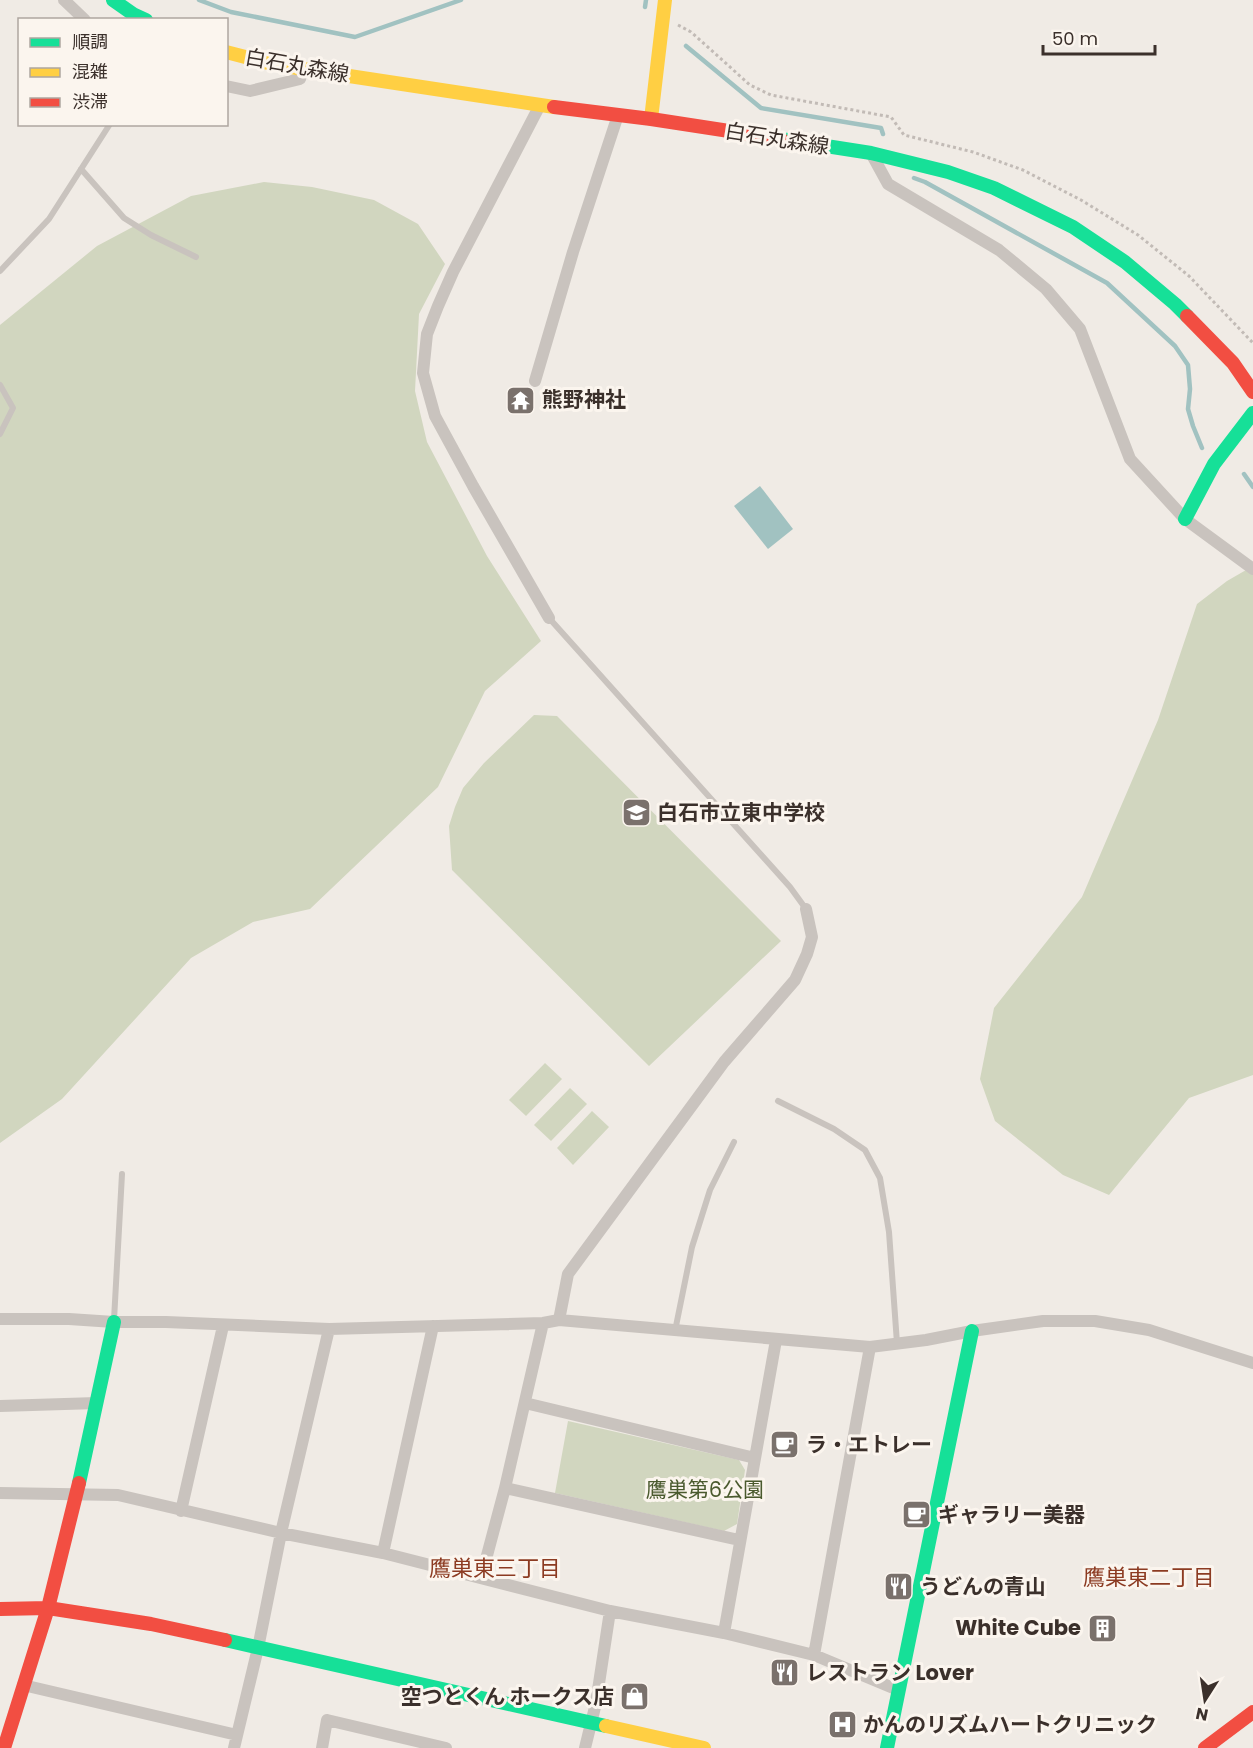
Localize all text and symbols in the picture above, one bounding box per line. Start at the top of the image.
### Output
legend [18,18,228,126]
scale bar [1043,18,1156,56]
text: 50 m [1052,26,1098,51]
text: 順調 [72,29,108,54]
street label: 白石丸森線 [243,42,351,89]
text: 混雑 [72,59,108,84]
text: 渋滞 [72,89,108,114]
street label: 白石丸森線 [723,116,831,161]
temple icon: 熊野神社 [505,384,537,416]
place label: 熊野神社 [542,385,626,414]
school or university icon: 白石市立東中学校 [620,797,652,829]
place label: 白石市立東中学校 [657,798,825,827]
cafe icon: ラ・エトレー [769,1429,801,1461]
place label: ラ・エトレー [806,1430,932,1459]
park label: 鷹巣第6公園 [646,1475,764,1504]
cafe icon: ギャラリー美器 [901,1499,933,1531]
place label: ギャラリー美器 [938,1500,1085,1529]
district label: 鷹巣東三丁目 [429,1553,561,1584]
district label: 鷹巣東二丁目 [1083,1562,1215,1593]
restaurant icon: うどんの青山 [883,1571,915,1603]
place label: うどんの青山 [920,1572,1046,1601]
building icon: White Cube [1086,1612,1118,1644]
place label: White Cube [955,1613,1081,1642]
restaurant icon: レストラン Lover [769,1657,801,1689]
place label: レストラン Lover [806,1658,974,1687]
north arrow [1175,1670,1235,1730]
shop icon: 空つとくん ホークス店 [619,1681,651,1713]
place label: 空つとくん ホークス店 [401,1682,614,1711]
text: N [1194,1702,1210,1727]
hospital icon: かんのリズムハートクリニック [826,1709,858,1741]
place label: かんのリズムハートクリニック [863,1710,1157,1739]

